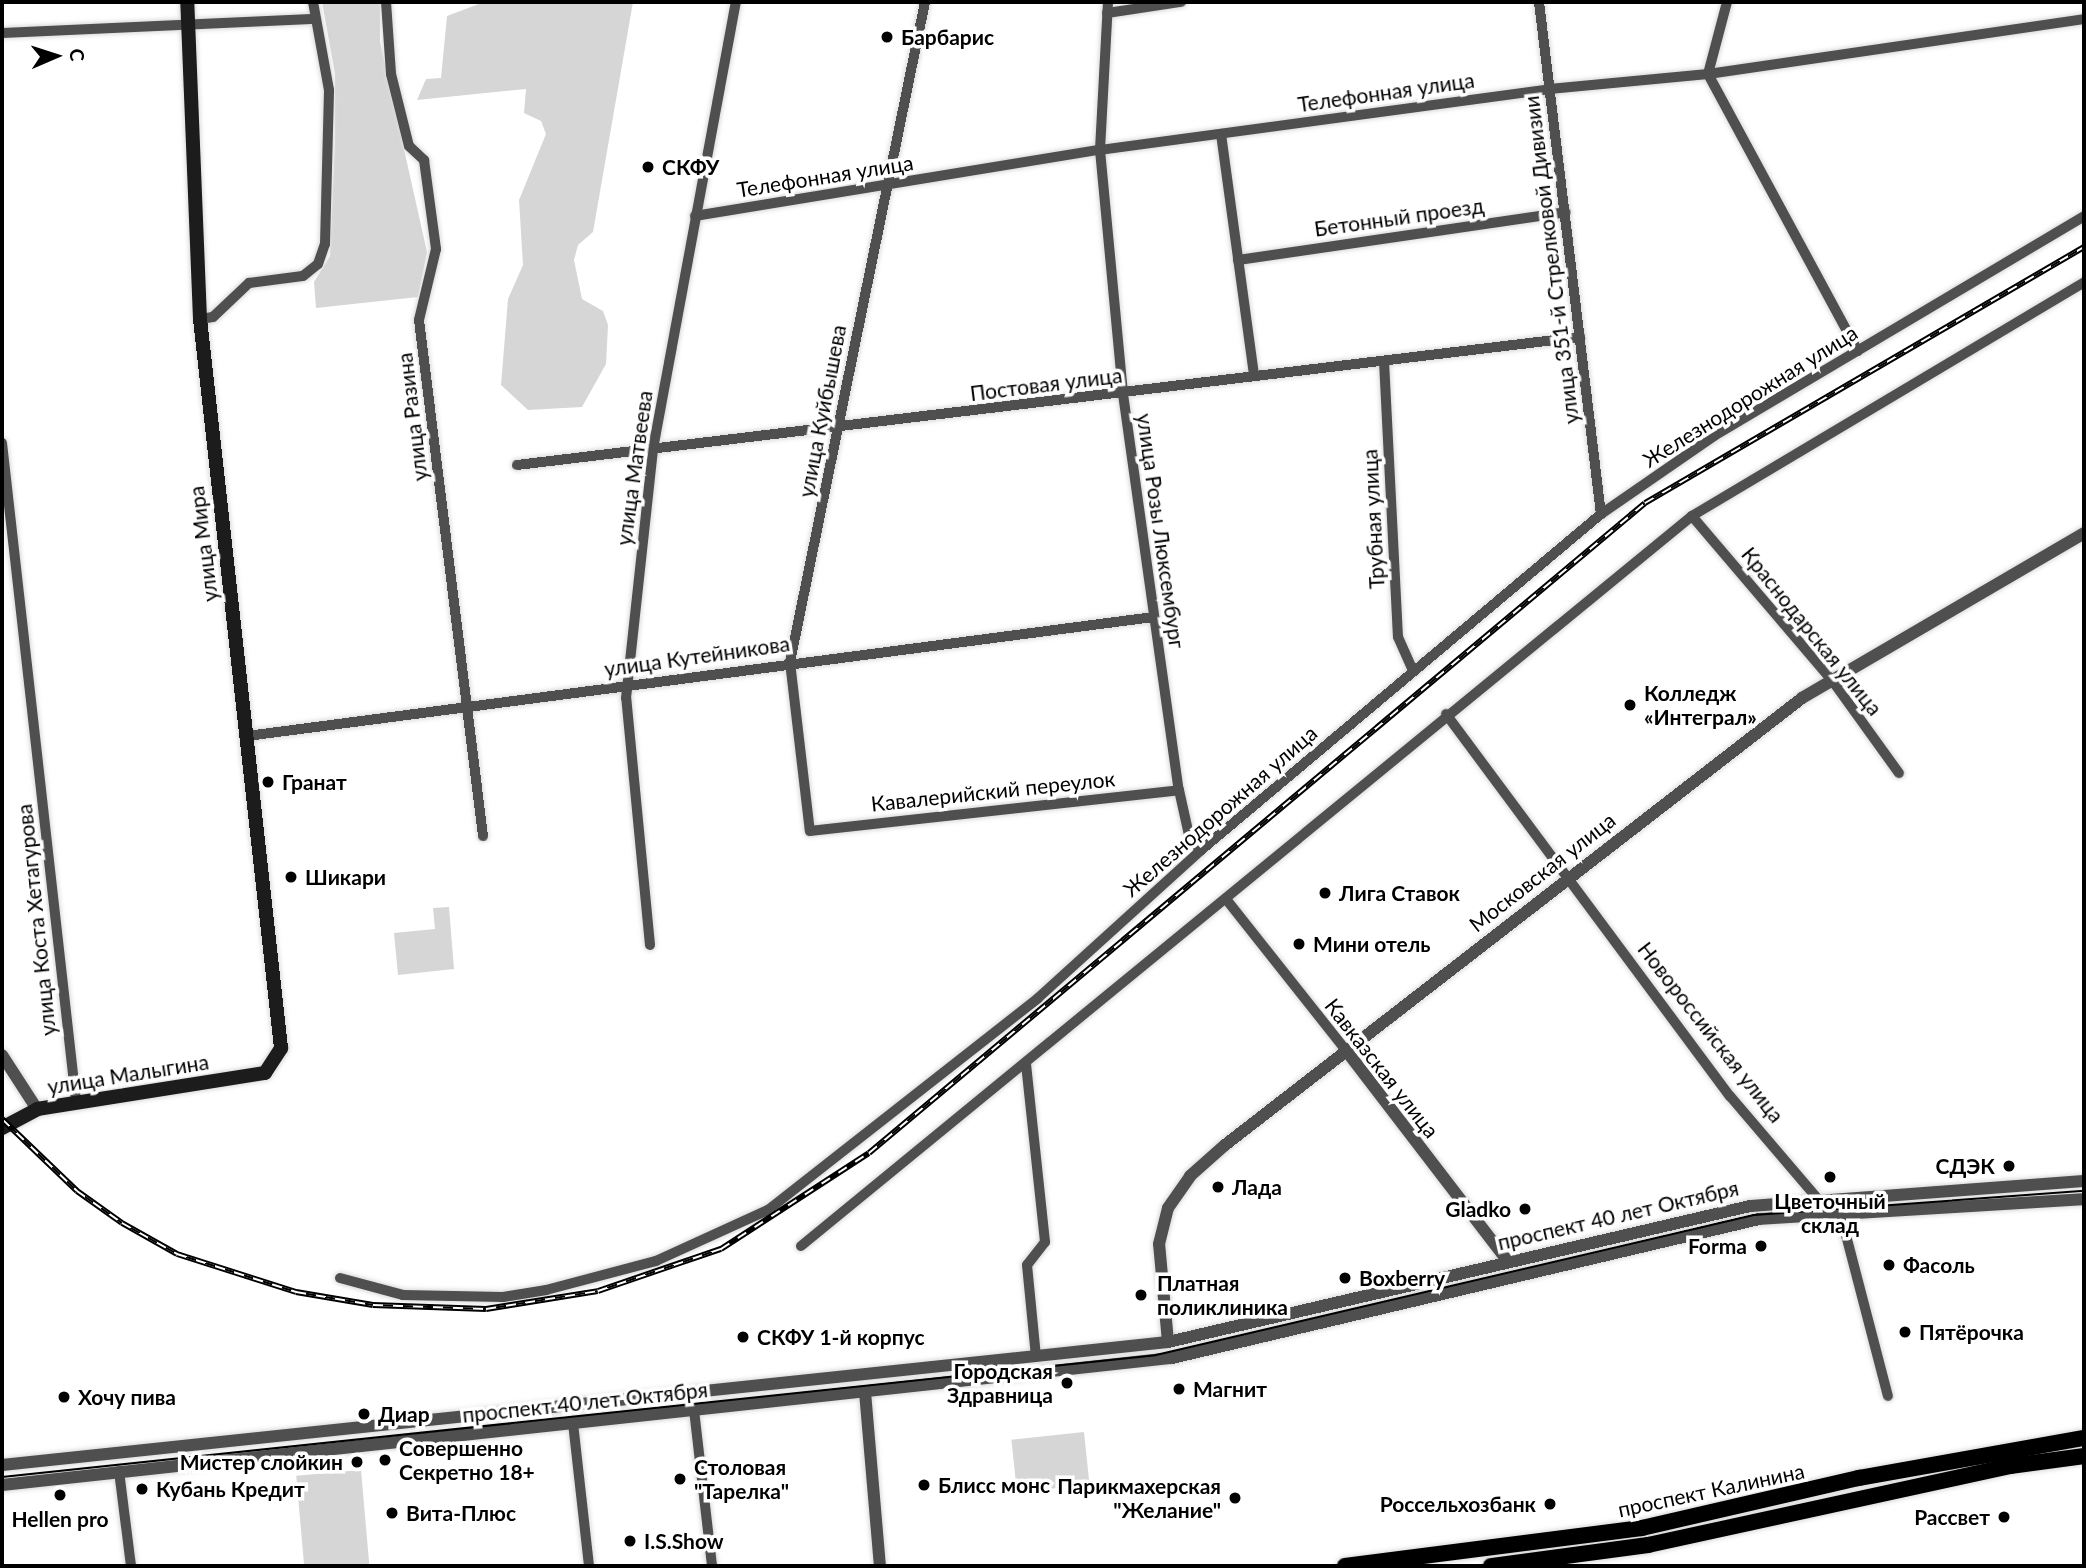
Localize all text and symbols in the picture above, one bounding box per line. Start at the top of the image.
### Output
north arrow [21,21,91,91]
place label: Барбарис [901,24,994,50]
marker: Барбарис [879,29,895,45]
text: С [66,48,89,62]
street label: Телефонная улица [1296,67,1476,117]
street label: улица 351-й Стрелковой Дивизии [1518,94,1584,426]
street label: Телефонная улица [735,150,915,202]
place label: СКФУ [662,154,719,180]
marker: СКФУ [640,159,656,175]
street label: Бетонный проезд [1313,193,1485,241]
street label: Железнодорожная улица [1638,320,1862,472]
street label: улица Куйбышева [793,323,851,499]
street label: улица Разина [392,351,432,483]
street label: Постовая улица [968,362,1124,406]
street label: улица Матвеева [611,389,657,547]
street label: улица Розы Люксембург [1132,412,1190,650]
street label: Трубная улица [1357,448,1389,590]
street label: улица Мира [183,485,223,603]
street label: Краснодарская улица [1736,542,1888,720]
street label: улица Кутейникова [603,631,791,681]
place label: Колледж «Интеграл» [1644,680,1757,730]
marker: Колледж «Интеграл» [1622,697,1638,713]
street label: Железнодорожная улица [1118,720,1322,902]
street label: Кавалерийский переулок [870,766,1116,816]
place label: Гранат [282,769,347,795]
marker: Гранат [260,774,276,790]
street label: улица Коста Хетагурова [11,803,61,1037]
street label: Московская улица [1464,807,1620,937]
place label: Шикари [305,864,386,890]
marker: Шикари [283,869,299,885]
place label: Лига Ставок [1339,880,1460,906]
marker: Лига Ставок [1317,885,1333,901]
place label: Мини отель [1313,931,1430,957]
marker: Мини отель [1291,936,1307,952]
street label: Новороссийская улица [1633,937,1789,1127]
street label: Кавказская улица [1320,993,1444,1143]
street label: улица Малыгина [46,1049,210,1099]
place label: СДЭК [1935,1153,1995,1179]
marker: СДЭК [2001,1158,2017,1174]
marker: Цветочный склад [1822,1169,1838,1185]
place label: Лада [1232,1174,1282,1200]
street label: проспект 40 лет Октября [1495,1175,1741,1255]
marker: Лада [1210,1179,1226,1195]
place label: Цветочный склад [1774,1188,1886,1238]
place label: Gladko [1445,1196,1511,1222]
marker: Gladko [1517,1201,1533,1217]
place label: Forma [1688,1233,1747,1259]
marker: Forma [1753,1238,1769,1254]
place label: Фасоль [1903,1252,1975,1278]
marker: Фасоль [1881,1257,1897,1273]
place label: Boxberry [1359,1265,1445,1291]
place label: Платная поликлиника [1157,1270,1288,1320]
marker: Boxberry [1337,1270,1353,1286]
marker: Платная поликлиника [1131,1285,1151,1305]
place label: Пятёрочка [1919,1319,2024,1345]
place label: СКФУ 1-й корпус [757,1324,925,1350]
marker: Пятёрочка [1897,1324,1913,1340]
marker: СКФУ 1-й корпус [735,1329,751,1345]
place label: Городская Здравница [947,1358,1053,1408]
marker: Городская Здравница [1059,1375,1075,1391]
place label: Магнит [1193,1376,1267,1402]
street label: проспект 40 лет Октября [461,1377,709,1427]
marker: Магнит [1171,1381,1187,1397]
place label: Хочу пива [78,1384,176,1410]
marker: Хочу пива [56,1389,72,1405]
place label: Диар [378,1401,430,1427]
marker: Диар [356,1406,372,1422]
place label: Совершенно Секретно 18+ [399,1435,535,1485]
place label: Мистер слойкин [180,1449,343,1475]
marker: Совершенно Секретно 18+ [377,1452,393,1468]
marker: Мистер слойкин [349,1454,365,1470]
place label: Столовая "Тарелка" [694,1454,789,1504]
street label: проспект Калинина [1615,1458,1807,1522]
marker: Столовая "Тарелка" [672,1471,688,1487]
place label: Блисс монс [938,1472,1050,1498]
place label: Парикмахерская "Желание" [1057,1473,1221,1523]
place label: Кубань Кредит [156,1476,305,1502]
marker: Блисс монс [916,1477,932,1493]
marker: Кубань Кредит [134,1481,150,1497]
marker: Hellen pro [52,1487,68,1503]
marker: Парикмахерская "Желание" [1227,1490,1243,1506]
place label: Россельхозбанк [1380,1491,1536,1517]
marker: Россельхозбанк [1542,1496,1558,1512]
place label: Вита-Плюс [406,1500,516,1526]
place label: Рассвет [1914,1504,1990,1530]
marker: Вита-Плюс [384,1505,400,1521]
place label: Hellen pro [11,1506,109,1532]
marker: Рассвет [1996,1509,2012,1525]
place label: I.S.Show [644,1528,724,1554]
marker: I.S.Show [622,1533,638,1549]

